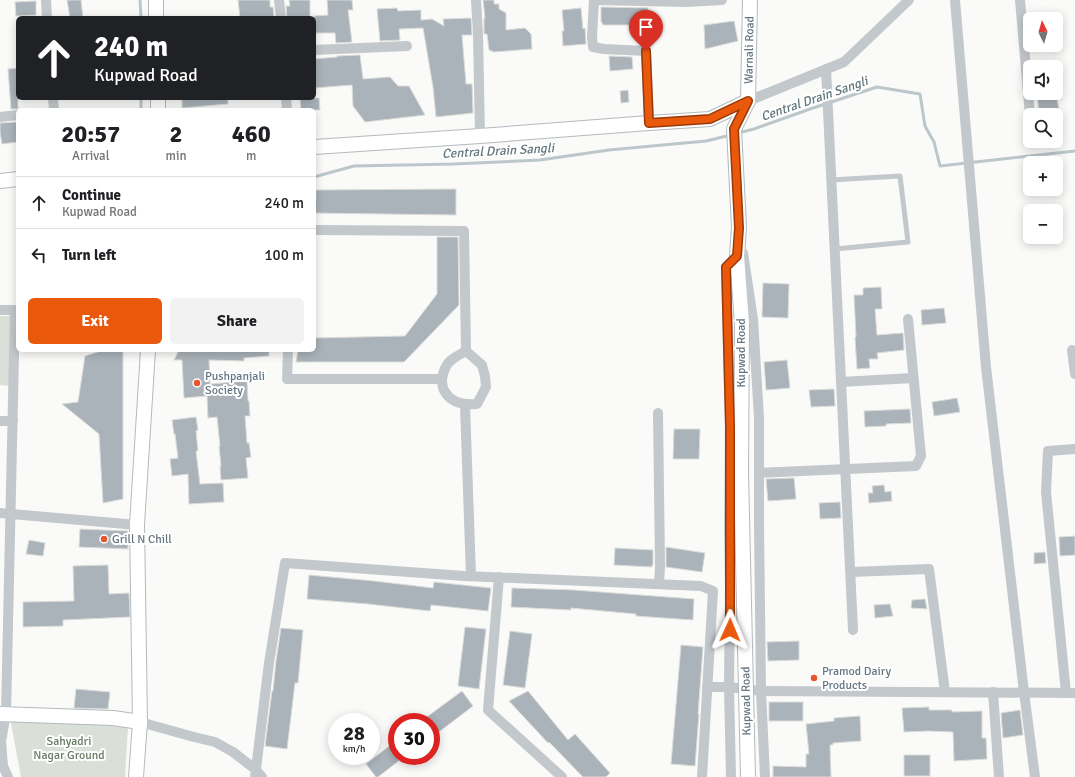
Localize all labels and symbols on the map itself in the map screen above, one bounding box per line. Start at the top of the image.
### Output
pin [629,10,663,51]
north arrow [1023,12,1063,52]
street label: Warnali Road [741,16,758,84]
water label: Central Drain Sangli [759,73,871,125]
water label: Central Drain Sangli [442,140,556,162]
street label: Kupwad Road [734,318,749,388]
place label: Pushpanjali Society [205,369,265,398]
marker: Pushpanjali Society [192,378,202,388]
place label: Grill N Chill [112,532,172,547]
marker: Grill N Chill [99,534,109,544]
position arrow [709,609,751,651]
place label: Pramod Dairy Products [822,664,892,693]
street label: Kupwad Road [738,666,755,736]
marker: Pramod Dairy Products [809,673,819,683]
speed limit sign: 30 [388,713,440,765]
park label: Sahyadri Nagar Ground [33,734,105,763]

